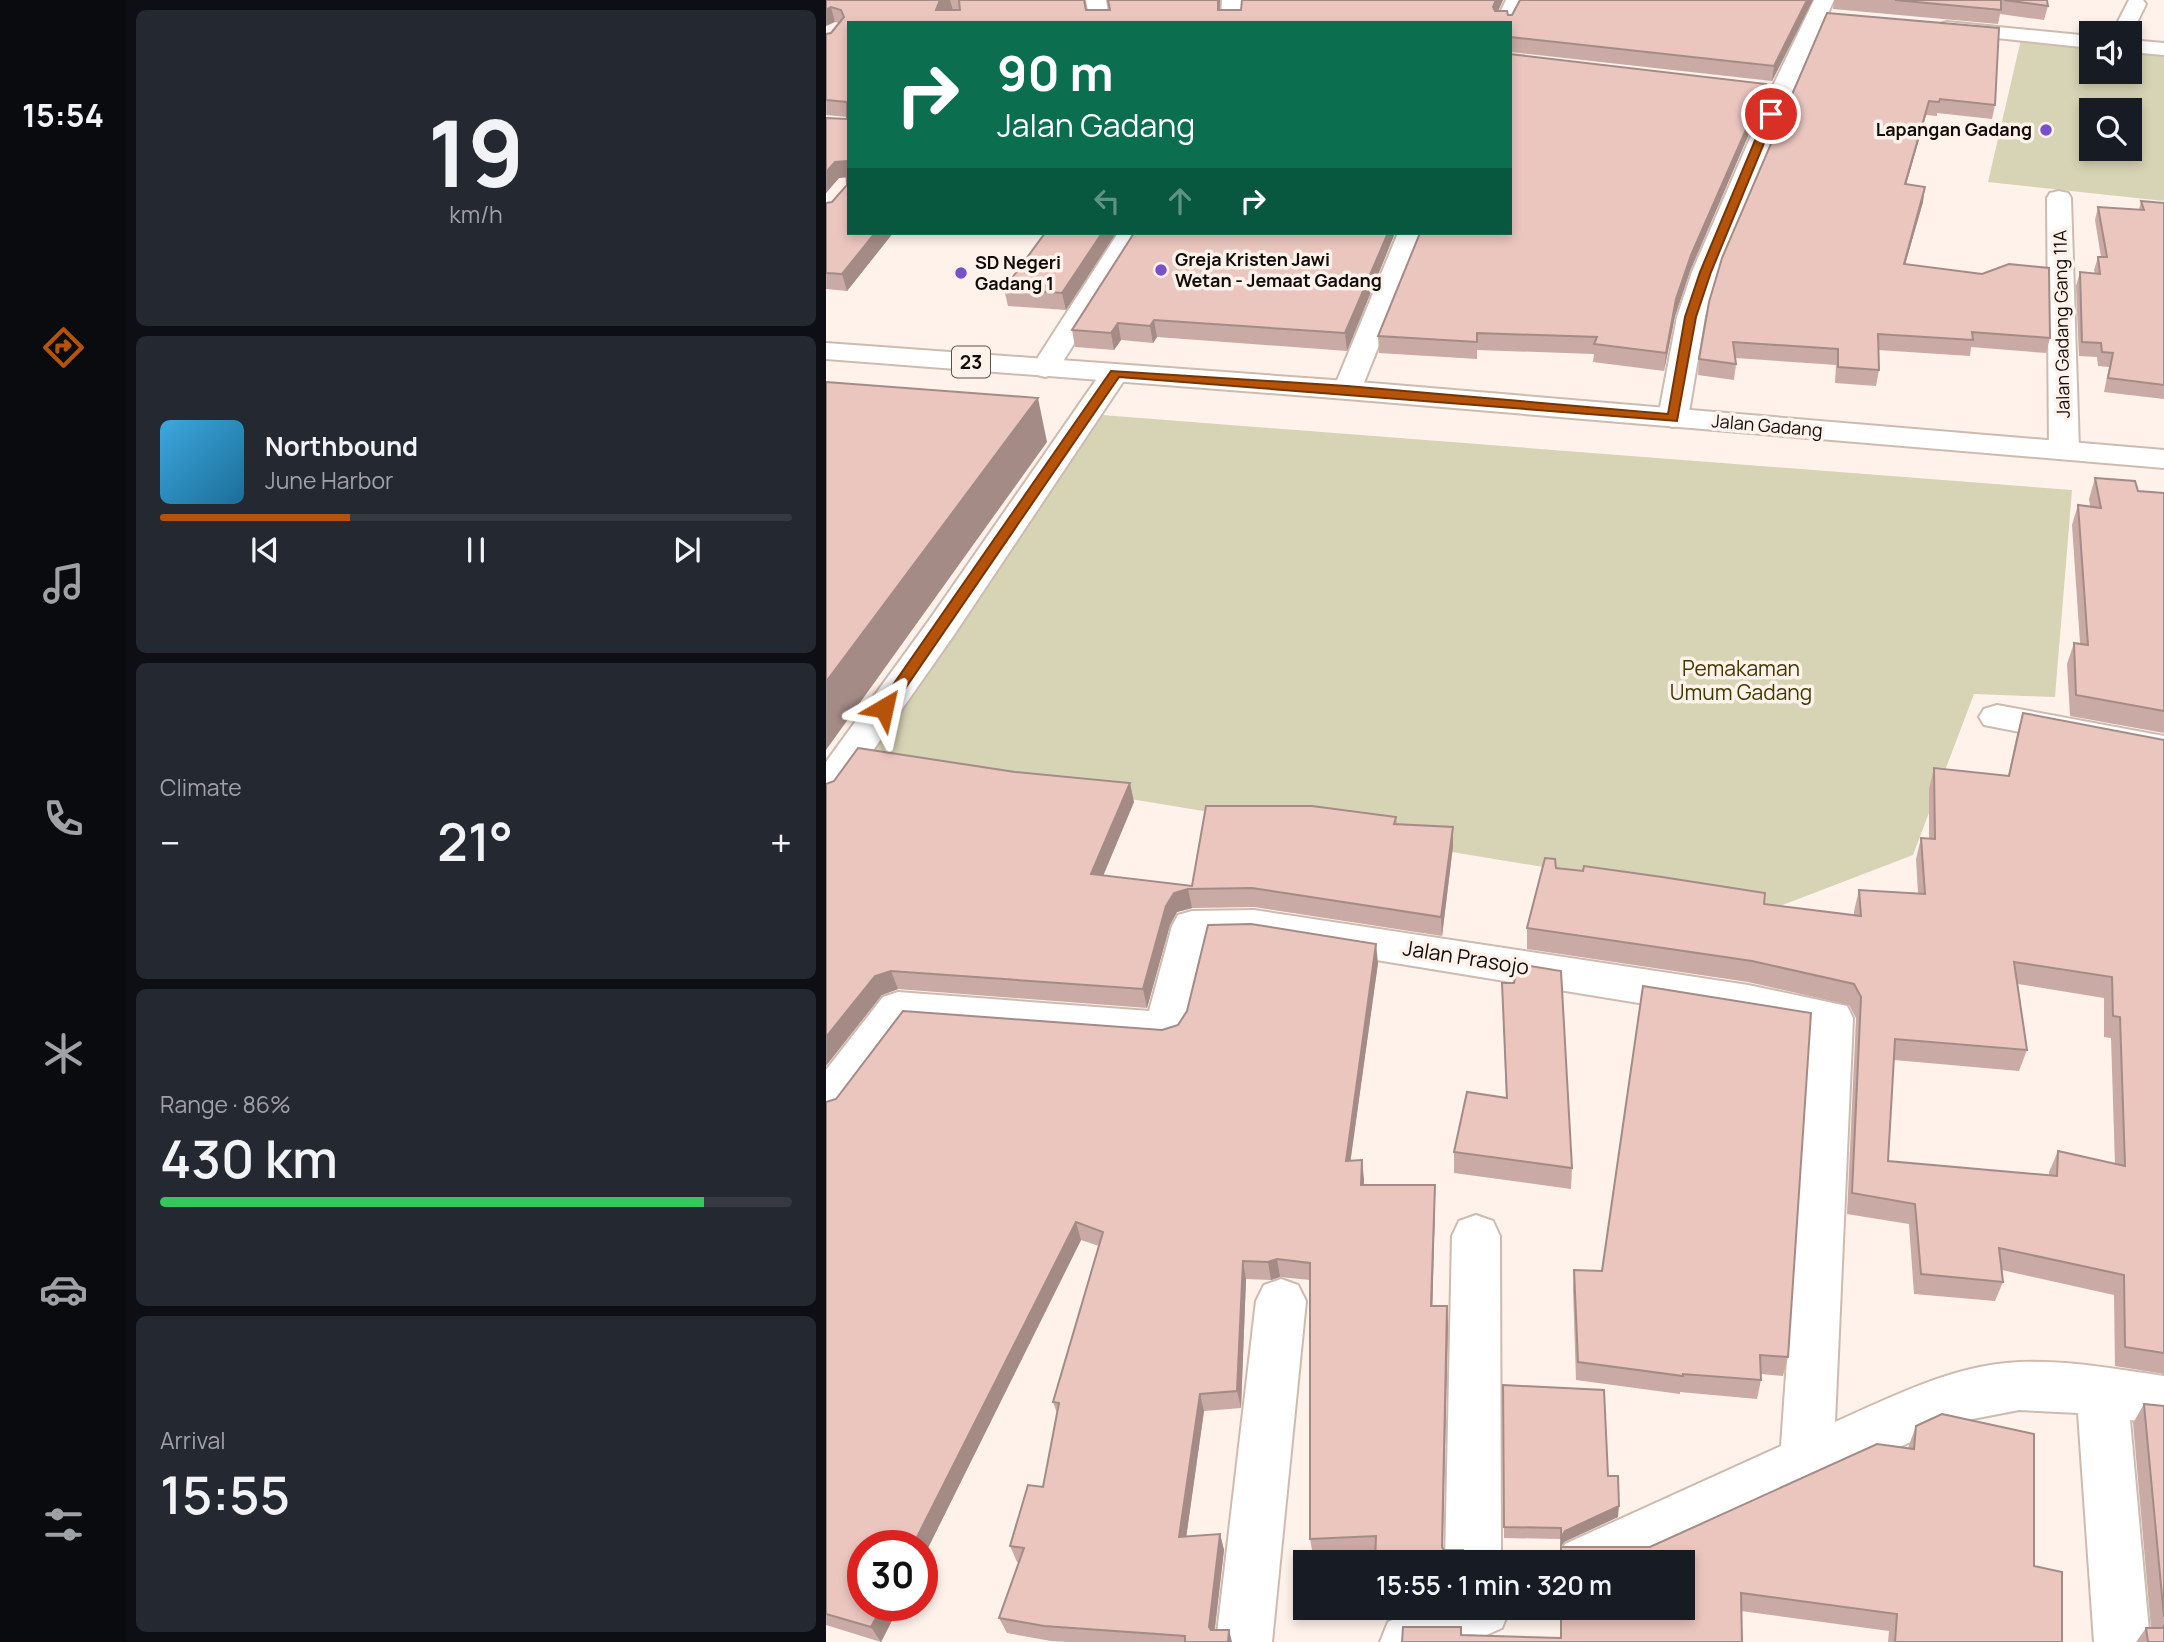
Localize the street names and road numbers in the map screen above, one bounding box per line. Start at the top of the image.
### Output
street label: Jalan Gadang Gang 11A [2047,229,2075,418]
road number: 23 [952,346,990,378]
street label: Jalan Gadang [1710,408,1824,442]
street label: Jalan Prasojo [1401,933,1531,981]

